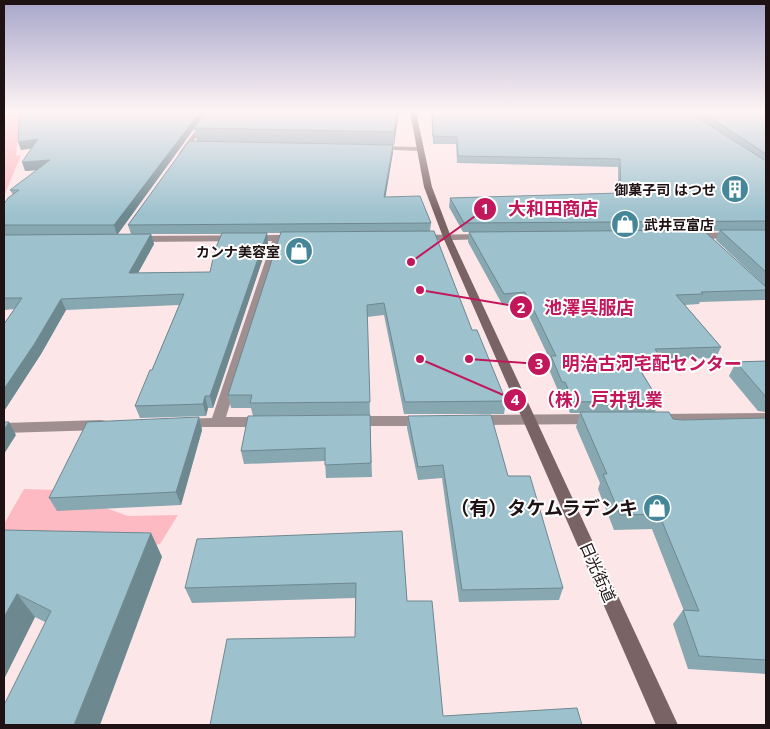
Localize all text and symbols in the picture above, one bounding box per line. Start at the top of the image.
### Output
building icon: 御菓子司 はつせ [720,174,750,204]
place label: 御菓子司 はつせ [614,180,716,199]
callout: 大和田商店 [473,193,608,226]
text: 大和田商店 [508,196,598,220]
text: 1 [481,198,489,218]
shop icon: 武井豆富店 [610,209,640,239]
place label: 武井豆富店 [644,215,714,234]
shop icon: カンナ美容室 [284,236,314,266]
place label: カンナ美容室 [196,242,280,261]
callout: 池澤呉服店 [509,291,644,324]
text: 池澤呉服店 [544,295,634,319]
text: 2 [517,297,526,317]
callout: 明治古河宅配センター [527,347,752,380]
text: 明治古河宅配センター [562,351,742,375]
text: 3 [535,353,543,373]
callout: （株）戸井乳業 [502,383,673,416]
text: （株）戸井乳業 [537,387,663,411]
text: 4 [511,389,520,409]
shop icon: （有）タケムラデンキ [642,493,672,523]
place label: （有）タケムラデンキ [450,495,638,521]
street label: 日光街道 [575,538,621,606]

